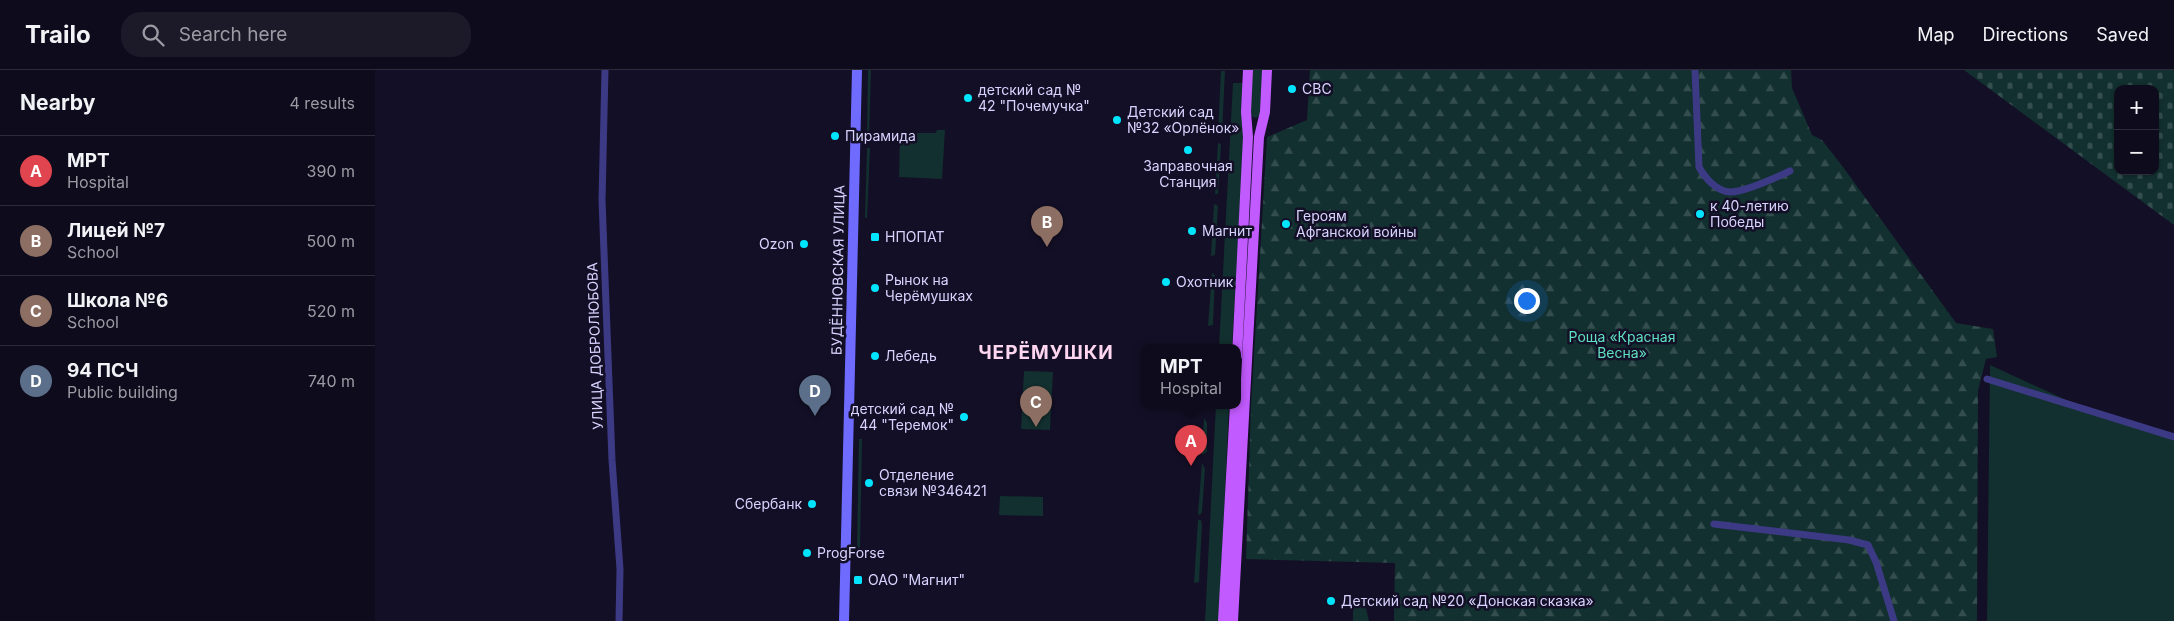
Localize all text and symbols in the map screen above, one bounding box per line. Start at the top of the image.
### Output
search box [121,12,471,57]
text: Trailo [25,20,91,49]
icon: search [139,21,167,49]
text: Search here [179,23,287,46]
text: Map [1917,24,1955,45]
text: Directions [1983,24,2068,45]
text: Saved [2096,24,2149,45]
place label: СВС [1302,80,1332,97]
place label: детский сад № 42 "Почемучка" [978,81,1090,114]
marker: СВС [1286,83,1298,95]
map controls [2114,85,2159,175]
button: + [2114,85,2159,130]
text: Nearby [20,90,95,115]
marker: детский сад № 42 "Почемучка" [962,92,974,104]
text: 4 results [290,93,355,113]
place label: Детский сад №32 «Орлёнок» [1127,103,1239,136]
marker: Детский сад №32 «Орлёнок» [1111,114,1123,126]
place label: Пирамида [845,127,916,144]
marker: Пирамида [829,130,841,142]
button: − [2114,130,2159,175]
marker: Заправочная Станция [1182,144,1194,156]
text: МРТ [67,149,110,172]
place label: Заправочная Станция [1143,157,1233,190]
text: A [30,161,42,181]
text: 390 m [307,161,355,181]
text: Hospital [67,172,129,192]
street label: БУДЁННОВСКАЯ УЛИЦА [828,184,847,355]
place label: к 40-летию Победы [1710,197,1789,230]
pin: B [1031,206,1063,247]
place label: Героям Афганской войны [1296,207,1417,240]
marker: к 40-летию Победы [1694,208,1706,220]
marker: Героям Афганской войны [1280,218,1292,230]
text: Лицей №7 [67,219,165,242]
place label: Магнит [1202,222,1252,239]
marker: Магнит [1186,225,1198,237]
place label: НПОПАТ [885,228,944,245]
text: B [31,231,41,251]
text: 500 m [307,231,355,251]
marker: НПОПАТ [869,231,881,243]
place label: Ozon [759,235,794,252]
marker: Ozon [798,238,810,250]
text: School [67,242,119,262]
street label: УЛИЦА ДОБРОЛЮБОВА [583,262,606,430]
place label: Рынок на Черёмушках [885,271,973,304]
place label: Охотник [1176,273,1234,290]
marker: Охотник [1160,276,1172,288]
marker: Рынок на Черёмушках [869,282,881,294]
your location [1514,288,1540,314]
text: Школа №6 [67,289,168,312]
text: C [30,301,42,321]
text: 520 m [307,301,355,321]
text: School [67,312,119,332]
park label: Роща «Красная Весна» [1569,328,1675,361]
district label: ЧЕРЁМУШКИ [978,341,1114,364]
popup [1141,344,1241,409]
place label: Лебедь [885,347,937,364]
marker: Лебедь [869,350,881,362]
text: МРТ [1160,355,1203,378]
text: 94 ПСЧ [67,359,138,382]
text: D [30,371,42,391]
text: 740 m [308,371,355,391]
pin: D [799,375,831,416]
text: Hospital [1160,378,1222,398]
text: Public building [67,382,178,402]
pin: C [1020,386,1052,427]
place label: детский сад № 44 "Теремок" [851,400,954,433]
marker: детский сад № 44 "Теремок" [958,411,970,423]
pin: A [1175,425,1207,466]
place label: Отделение связи №346421 [879,466,987,499]
marker: Отделение связи №346421 [863,477,875,489]
place label: Сбербанк [735,495,802,512]
marker: Сбербанк [806,498,818,510]
place label: ProgForse [817,544,885,561]
marker: ProgForse [801,547,813,559]
place label: ОАО "Магнит" [868,571,965,588]
marker: ОАО "Магнит" [852,574,864,586]
place label: Детский сад №20 «Донская сказка» [1341,592,1594,609]
marker: Детский сад №20 «Донская сказка» [1325,595,1337,607]

